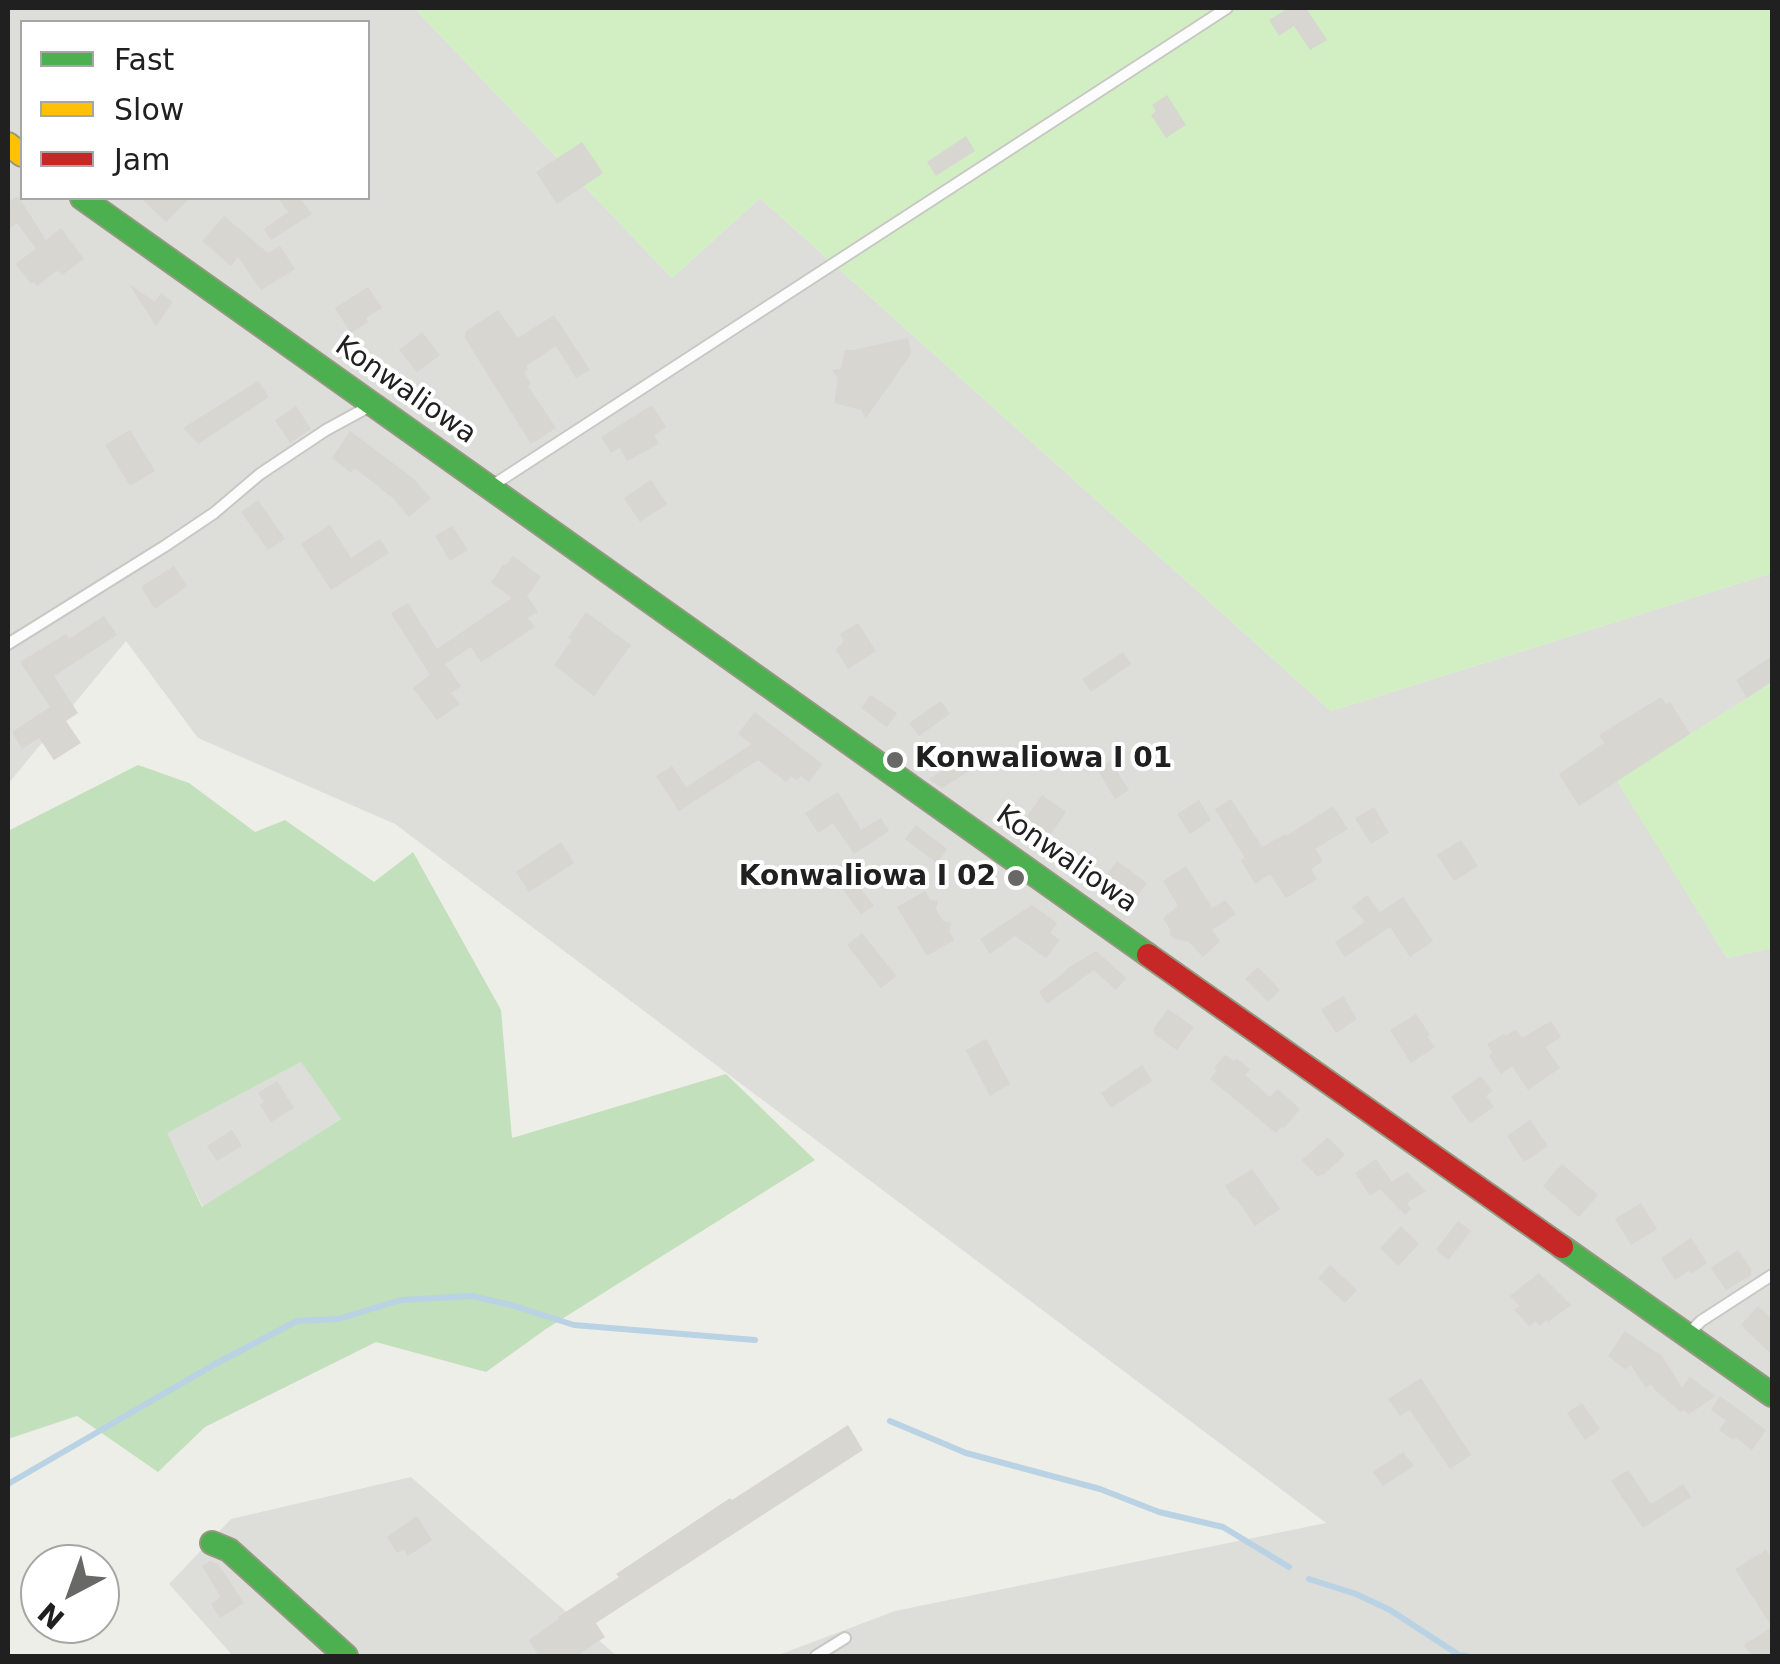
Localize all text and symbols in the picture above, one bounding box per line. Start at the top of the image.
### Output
legend [20,20,370,200]
text: Fast [114,42,174,77]
text: Slow [114,92,184,127]
text: Jam [114,142,170,177]
street label: Konwaliowa [328,330,482,452]
place label: Konwaliowa I 01 [915,743,1172,777]
marker: Konwaliowa I 01 [884,749,906,771]
street label: Konwaliowa [989,799,1143,921]
place label: Konwaliowa I 02 [739,861,996,895]
marker: Konwaliowa I 02 [1005,867,1027,889]
north arrow [20,1544,120,1644]
text: N [32,1595,71,1636]

